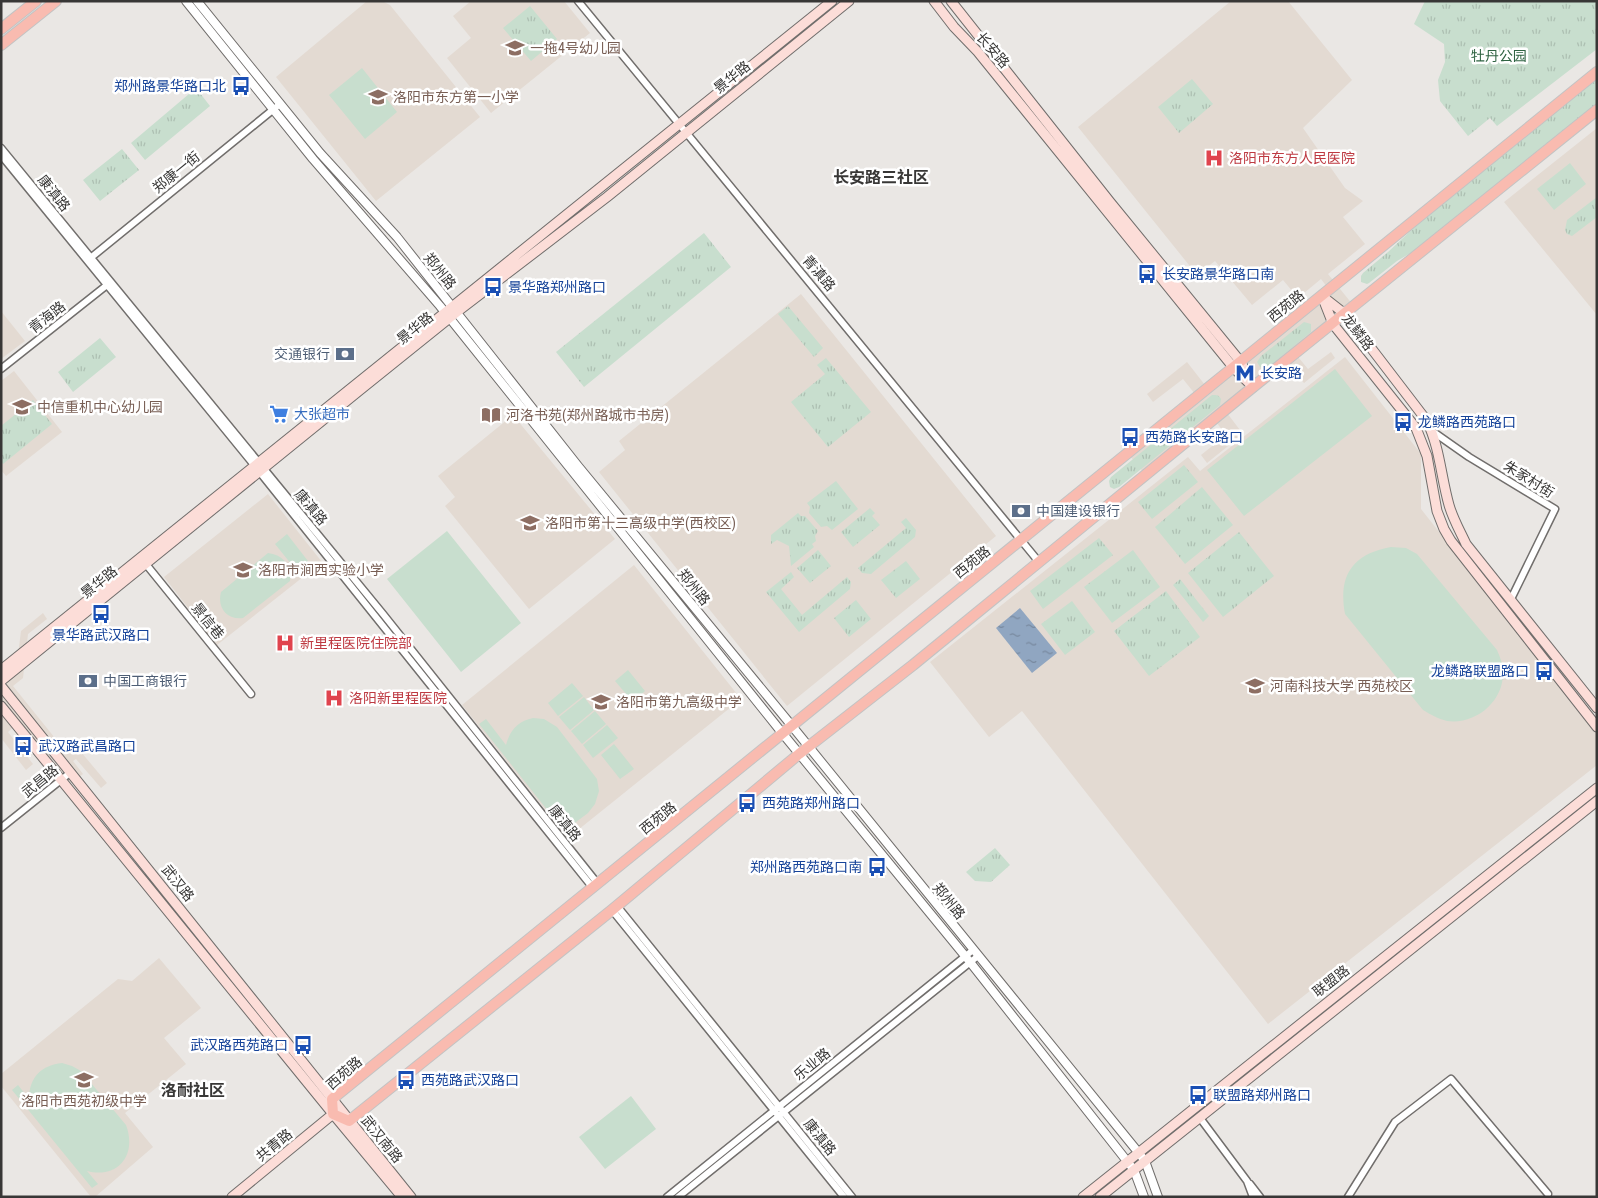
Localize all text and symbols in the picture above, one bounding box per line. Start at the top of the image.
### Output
street label: 长安路 [973,29,1013,71]
school or university icon: 一拖4号幼儿园 [504,37,526,59]
place label: 一拖4号幼儿园 [530,40,621,56]
park label: 牡丹公园 [1471,48,1527,64]
street label: 景华路 [711,58,753,96]
bus stop icon: 郑州路景华路口北 [230,75,252,97]
place label: 郑州路景华路口北 [114,78,226,94]
school or university icon: 洛阳市东方第一小学 [367,86,389,108]
place label: 洛阳市东方第一小学 [393,89,519,105]
hospital icon: 洛阳市东方人民医院 [1203,147,1225,169]
street label: 郑康一街 [149,148,203,196]
place label: 洛阳市东方人民医院 [1229,150,1355,166]
district label: 长安路三社区 [833,168,929,187]
street label: 康滇路 [35,172,73,214]
street label: 郑州路 [421,250,459,292]
street label: 青滇路 [799,252,839,294]
bus stop icon: 长安路景华路口南 [1136,263,1158,285]
place label: 长安路景华路口南 [1162,266,1274,282]
bus stop icon: 景华路郑州路口 [482,276,504,298]
place label: 景华路郑州路口 [508,279,606,295]
street label: 西苑路 [1265,287,1307,325]
street label: 青海路 [26,298,68,336]
street label: 景华路 [394,309,436,347]
street label: 龙鳞路 [1339,310,1377,354]
bank icon: 交通银行 [334,343,356,365]
place label: 交通银行 [274,346,330,362]
metro station icon: 长安路 [1234,362,1256,384]
place label: 长安路 [1260,365,1302,381]
school or university icon: 中信重机中心幼儿园 [11,396,33,418]
place label: 中信重机中心幼儿园 [37,399,163,415]
supermarket icon: 大张超市 [268,403,290,425]
library icon: 河洛书苑(郑州路城市书房) [480,404,502,426]
place label: 大张超市 [294,406,350,422]
place label: 河洛书苑(郑州路城市书房) [506,407,669,424]
bus stop icon: 龙鳞路西苑路口 [1392,411,1414,433]
place label: 龙鳞路西苑路口 [1418,414,1516,430]
bus stop icon: 西苑路长安路口 [1119,426,1141,448]
place label: 西苑路长安路口 [1145,429,1243,445]
street label: 朱家村街 [1501,457,1557,501]
street label: 康滇路 [291,486,331,528]
bank icon: 中国建设银行 [1010,500,1032,522]
place label: 中国建设银行 [1036,503,1120,519]
school or university icon: 洛阳市第十三高级中学(西校区) [519,512,541,534]
place label: 洛阳市第十三高级中学(西校区) [545,515,736,532]
street label: 西苑路 [951,543,993,581]
school or university icon: 洛阳市涧西实验小学 [232,559,254,581]
place label: 洛阳市涧西实验小学 [258,562,384,578]
street label: 景华路 [78,563,120,601]
street label: 郑州路 [675,566,713,608]
street label: 景信巷 [189,600,227,642]
bus stop icon: 景华路武汉路口 [90,603,112,625]
place label: 景华路武汉路口 [52,627,150,643]
hospital icon: 新里程医院住院部 [274,632,296,654]
place label: 新里程医院住院部 [300,635,412,651]
bus stop icon: 龙鳞路联盟路口 [1533,660,1555,682]
place label: 龙鳞路联盟路口 [1431,663,1529,679]
bank icon: 中国工商银行 [77,670,99,692]
place label: 中国工商银行 [103,673,187,689]
school or university icon: 河南科技大学 西苑校区 [1244,675,1266,697]
place label: 河南科技大学 西苑校区 [1270,678,1413,694]
hospital icon: 洛阳新里程医院 [323,687,345,709]
place label: 洛阳新里程医院 [349,690,447,706]
school or university icon: 洛阳市第九高级中学 [590,691,612,713]
place label: 洛阳市第九高级中学 [616,694,742,710]
bus stop icon: 武汉路武昌路口 [12,735,34,757]
place label: 武汉路武昌路口 [38,738,136,754]
street label: 武昌路 [19,762,61,800]
bus stop icon: 西苑路郑州路口 [736,792,758,814]
place label: 西苑路郑州路口 [762,795,860,811]
street label: 西苑路 [637,799,679,837]
street label: 康滇路 [546,802,584,844]
bus stop icon: 郑州路西苑路口南 [866,856,888,878]
place label: 郑州路西苑路口南 [750,859,862,875]
street label: 武汉路 [159,862,197,904]
street label: 郑州路 [930,880,968,922]
street label: 联盟路 [1310,962,1352,1000]
bus stop icon: 武汉路西苑路口 [292,1034,314,1056]
place label: 武汉路西苑路口 [190,1037,288,1053]
street label: 乐业路 [791,1045,833,1083]
street label: 西苑路 [323,1053,365,1093]
school or university icon: 洛阳市西苑初级中学 [73,1069,95,1091]
bus stop icon: 西苑路武汉路口 [395,1069,417,1091]
place label: 西苑路武汉路口 [421,1072,519,1088]
district label: 洛耐社区 [161,1081,225,1100]
bus stop icon: 联盟路郑州路口 [1187,1084,1209,1106]
place label: 联盟路郑州路口 [1213,1087,1311,1103]
place label: 洛阳市西苑初级中学 [21,1093,147,1109]
street label: 武汉南路 [358,1112,406,1166]
street label: 康滇路 [801,1116,839,1158]
street label: 共青路 [253,1126,295,1164]

